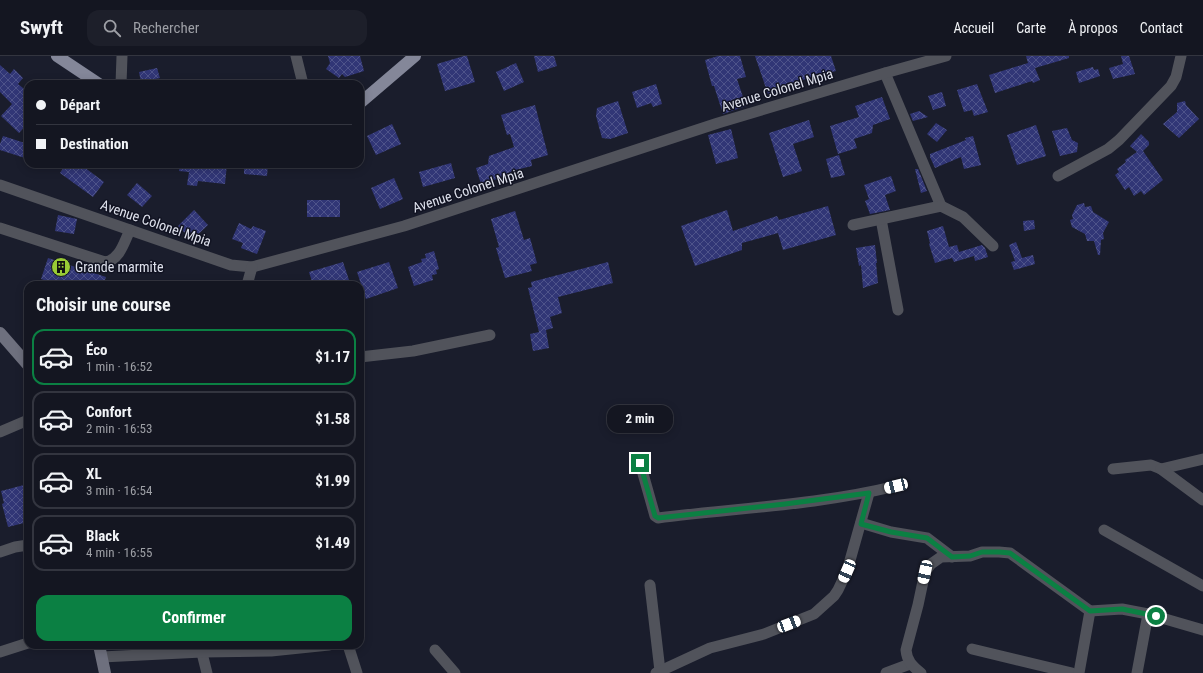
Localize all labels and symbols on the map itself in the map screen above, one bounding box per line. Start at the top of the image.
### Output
street label: Avenue Colonel Mpia [719,65,835,115]
street label: Avenue Colonel Mpia [410,164,526,216]
street label: Avenue Colonel Mpia [99,197,213,249]
building icon: Grande marmite [50,256,72,278]
place label: Grande marmite [75,259,164,275]
callout: 2 min [607,405,673,433]
route end [631,454,649,472]
car [883,477,909,495]
car [837,558,857,584]
car [917,559,933,585]
route start [1147,607,1165,625]
car [776,614,802,634]

